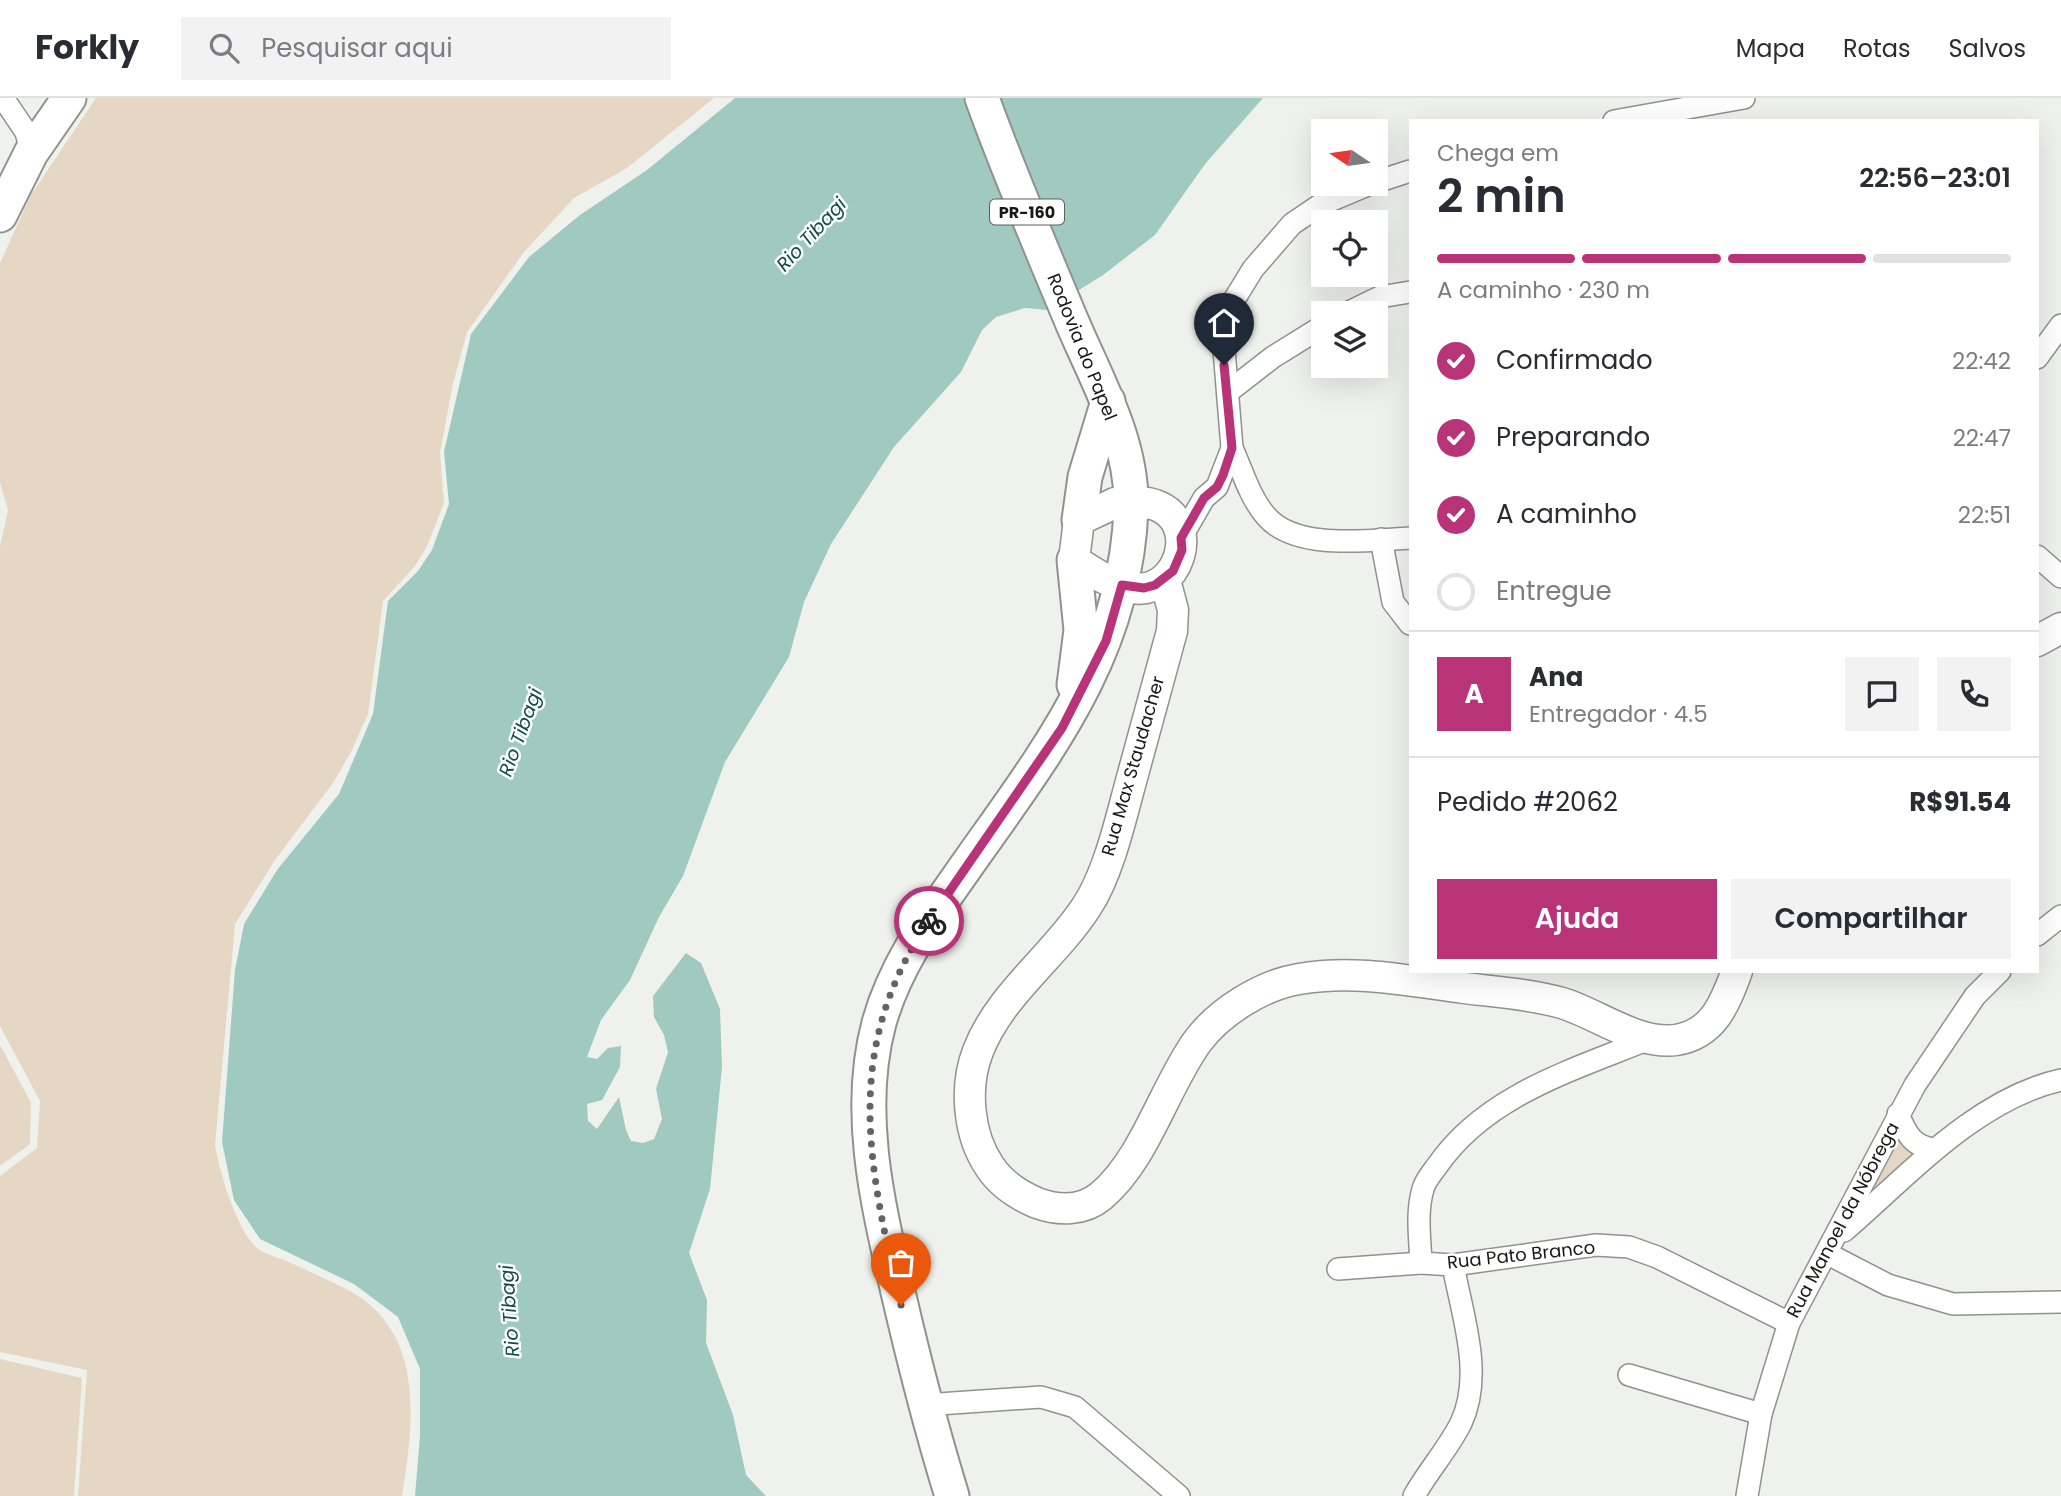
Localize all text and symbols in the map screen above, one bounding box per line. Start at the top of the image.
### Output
search box [181,17,671,80]
text: Forkly [35,24,139,71]
icon: search [205,29,243,67]
text: Pesquisar aqui [261,30,453,66]
text: Mapa [1736,32,1805,65]
text: Rotas [1843,32,1910,65]
text: Salvos [1948,32,2026,65]
north arrow [1311,119,1388,196]
map controls [1311,119,1388,378]
text: Chega em [1437,137,1559,169]
text: 22:56–23:01 [1859,160,2011,196]
text: 2 min [1437,164,1566,228]
water label: Rio Tibagi [770,191,853,277]
road number: PR-160 [990,200,1064,224]
button: locate [1311,210,1388,287]
street label: Rodovia do Papel [1042,270,1123,424]
text: A caminho · 230 m [1437,274,1650,306]
pin [1194,293,1254,365]
button: layers [1311,301,1388,378]
icon: home [1205,304,1243,342]
icon: check [1437,342,1475,380]
text: Confirmado [1496,342,1653,378]
text: 22:42 [1952,345,2011,377]
icon: check [1437,419,1475,457]
text: Preparando [1496,419,1650,455]
text: 22:47 [1953,422,2011,454]
icon: check [1437,496,1475,534]
text: A caminho [1496,496,1637,532]
text: 22:51 [1958,499,2011,531]
text: Entregue [1496,573,1612,609]
button: chat [1845,657,1919,731]
button: phone [1937,657,2011,731]
text: Ana [1529,659,1583,695]
street label: Rua Max Staudacher [1095,673,1170,859]
text: A [1464,676,1484,712]
water label: Rio Tibagi [492,684,549,780]
text: Entregador · 4.5 [1529,698,1708,730]
text: Pedido #2062 [1437,784,1618,820]
text: R$91.54 [1909,784,2011,820]
button: Ajuda [1437,879,1717,959]
button: Compartilhar [1731,879,2011,959]
courier [894,886,964,956]
icon: bike [910,902,948,940]
street label: Rua Manoel da Nóbrega [1780,1118,1905,1322]
pin [871,1233,931,1305]
street label: Rua Pato Branco [1446,1234,1596,1275]
icon: bag [882,1244,920,1282]
water label: Rio Tibagi [493,1264,526,1358]

